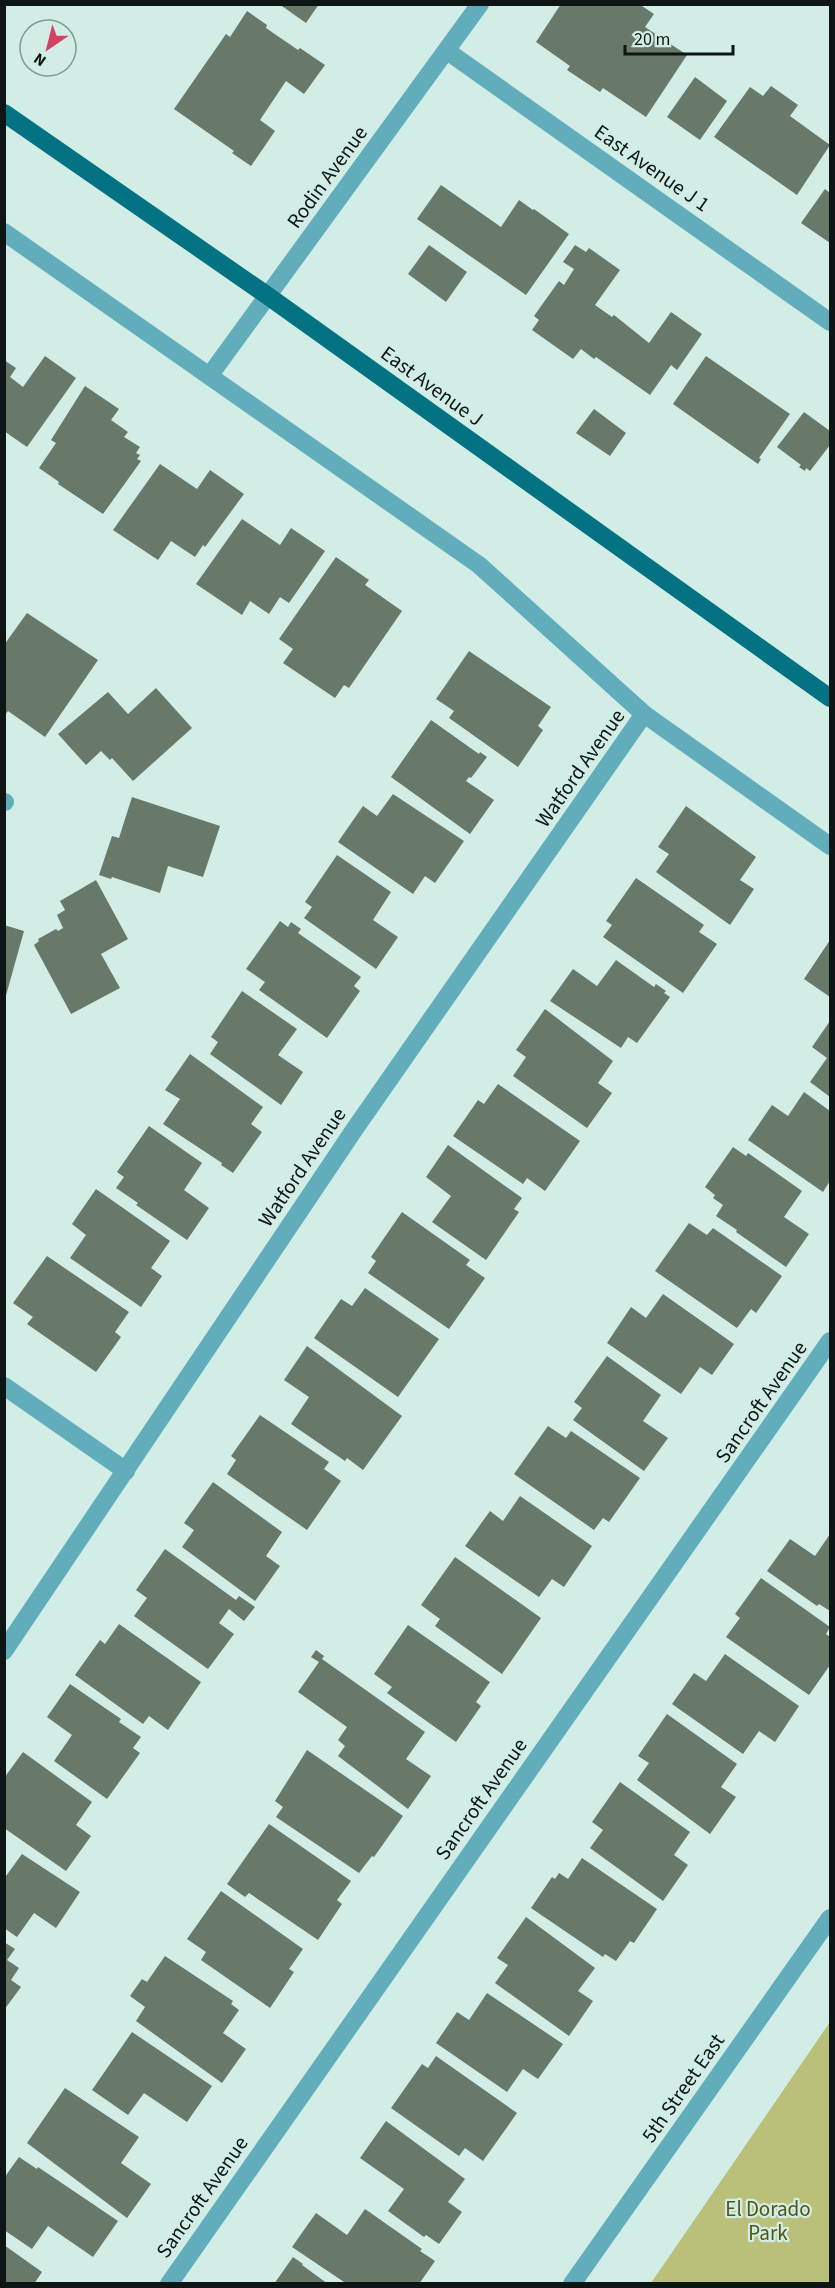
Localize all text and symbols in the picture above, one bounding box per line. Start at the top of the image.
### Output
north arrow [18,18,78,78]
scale bar [625,18,733,56]
text: 20 m [634,27,670,52]
text: N [29,47,51,72]
street label: East Avenue J 1 [588,117,716,219]
street label: Rodin Avenue [279,119,375,235]
street label: East Avenue J [375,339,489,433]
street label: Watford Avenue [528,703,632,833]
street label: Watford Avenue [251,1101,353,1233]
street label: Sancroft Avenue [708,1335,814,1469]
street label: Sancroft Avenue [428,1732,534,1866]
street label: 5th Street East [634,2027,732,2149]
street label: Sancroft Avenue [149,2130,255,2264]
park label: El Dorado Park [725,2194,811,2248]

